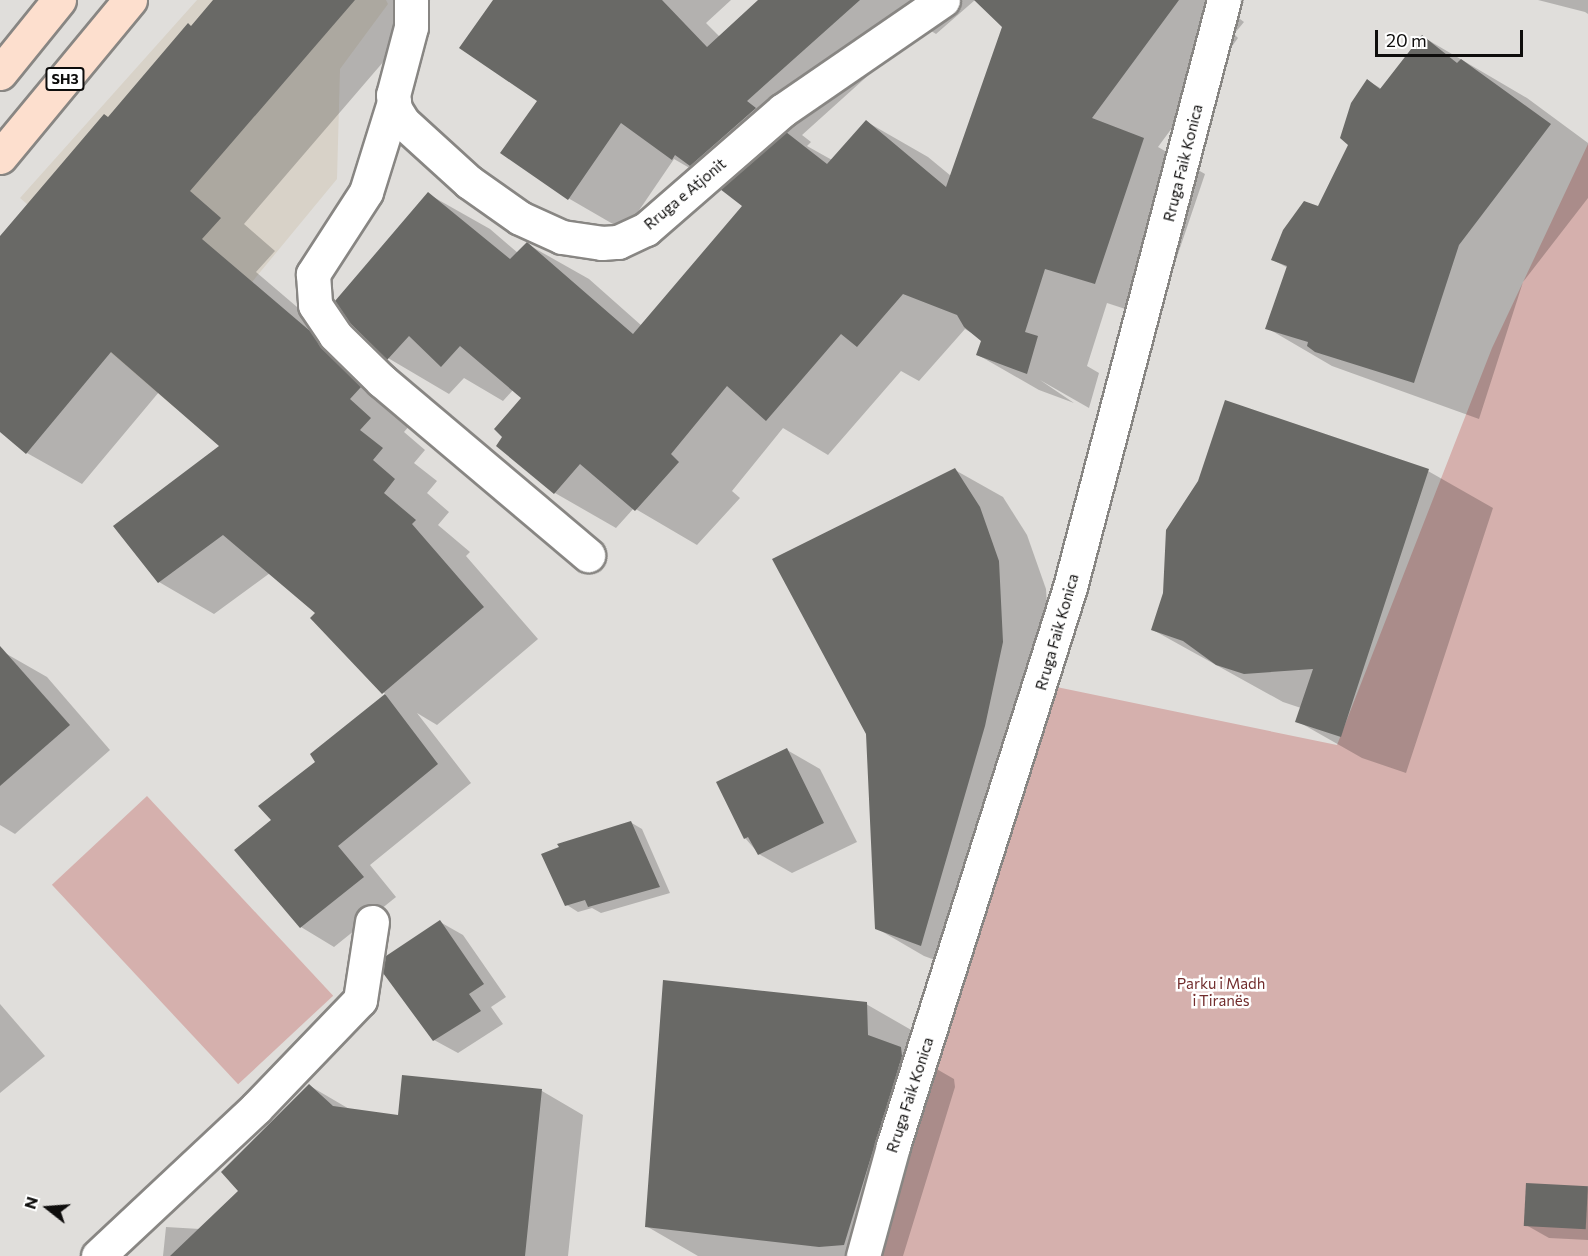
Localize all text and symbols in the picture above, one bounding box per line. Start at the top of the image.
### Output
scale bar [1378,18,1526,56]
text: 20 m [1386,29,1427,51]
road number: SH3 [44,68,86,90]
street label: Rruga Faik Konica [1160,102,1206,224]
street label: Rruga e Atjonit [640,155,730,233]
street label: Rruga Faik Konica [1032,572,1082,692]
park label: Parku i Madh i Tiranës [1177,974,1265,1009]
street label: Rruga Faik Konica [883,1035,937,1155]
north arrow [18,1178,78,1238]
text: N [19,1194,41,1211]

